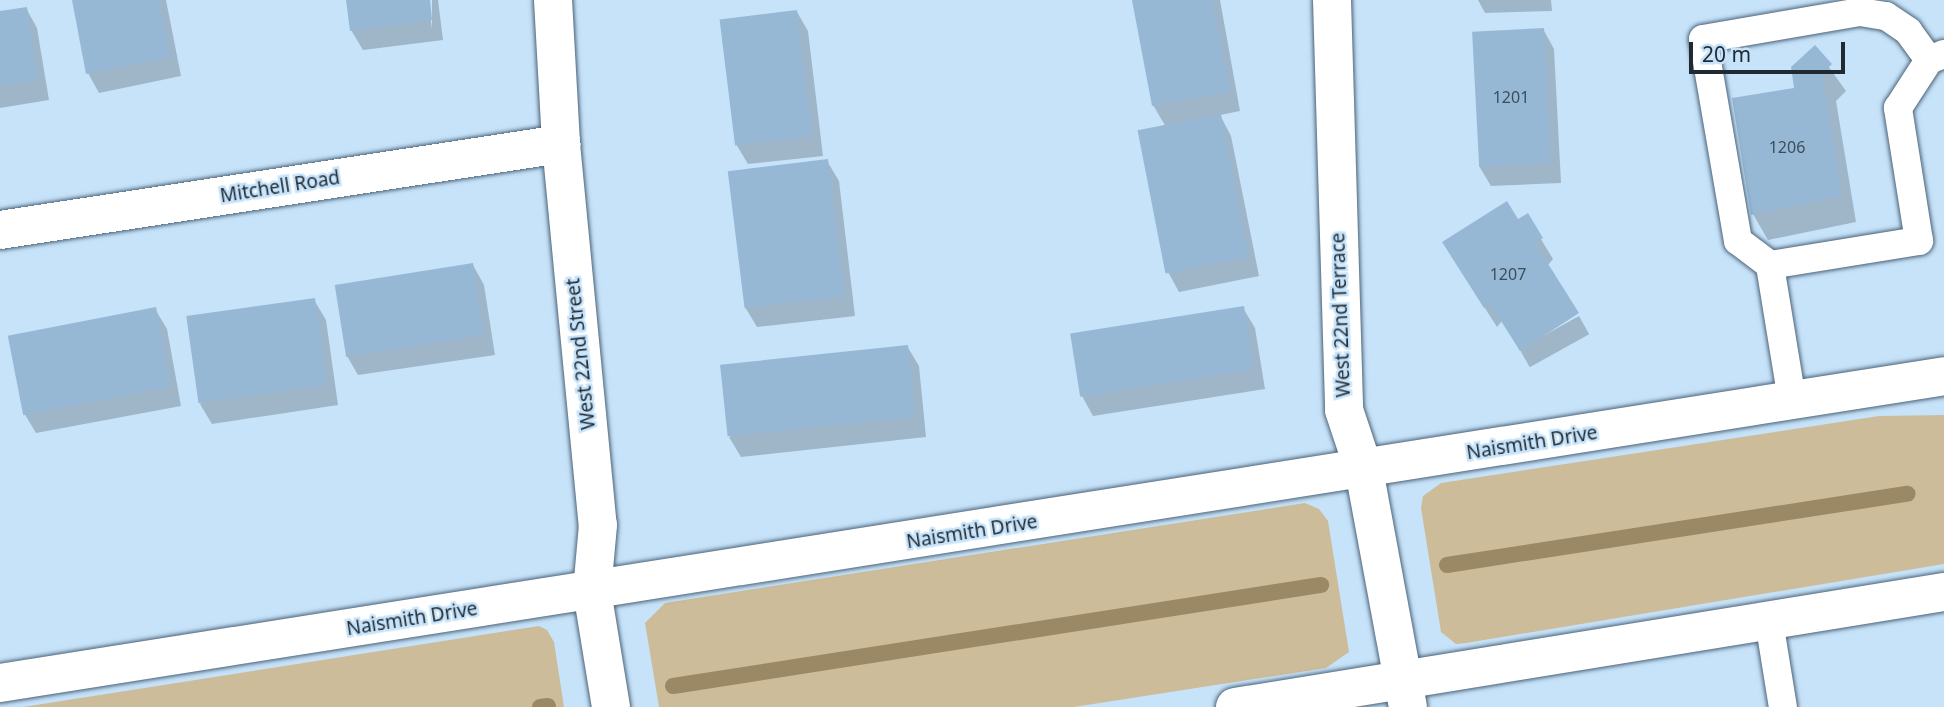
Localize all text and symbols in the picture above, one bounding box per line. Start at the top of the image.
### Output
scale bar [1692,28,1848,72]
text: 20 m [1702,40,1751,68]
house number: 1201 [1493,87,1529,107]
house number: 1206 [1769,137,1805,157]
street label: Mitchell Road [218,166,342,208]
street label: West 22nd Terrace [1327,232,1355,398]
house number: 1207 [1490,264,1526,284]
street label: West 22nd Street [562,277,600,431]
street label: Naismith Drive [1465,421,1599,465]
street label: Naismith Drive [905,510,1039,554]
street label: Naismith Drive [345,597,479,641]

